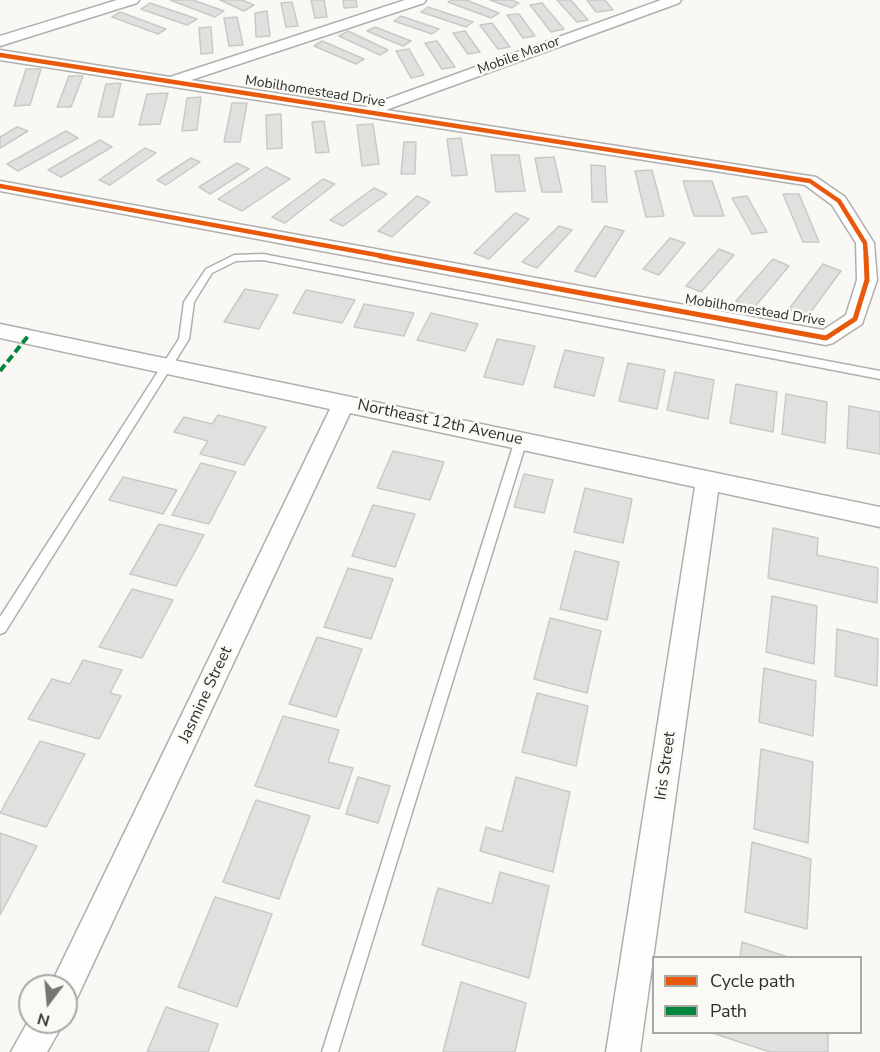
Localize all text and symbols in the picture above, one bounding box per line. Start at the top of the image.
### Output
street label: Mobile Manor [476,33,562,79]
street label: Mobilhomestead Drive [244,73,386,111]
street label: Mobilhomestead Drive [684,292,826,330]
street label: Northeast 12th Avenue [356,396,524,450]
street label: Jasmine Street [175,644,237,746]
street label: Iris Street [652,731,680,801]
legend [652,956,862,1034]
text: Cycle path [710,969,795,993]
north arrow [18,974,78,1034]
text: Path [710,999,747,1023]
text: N [35,1007,52,1032]

